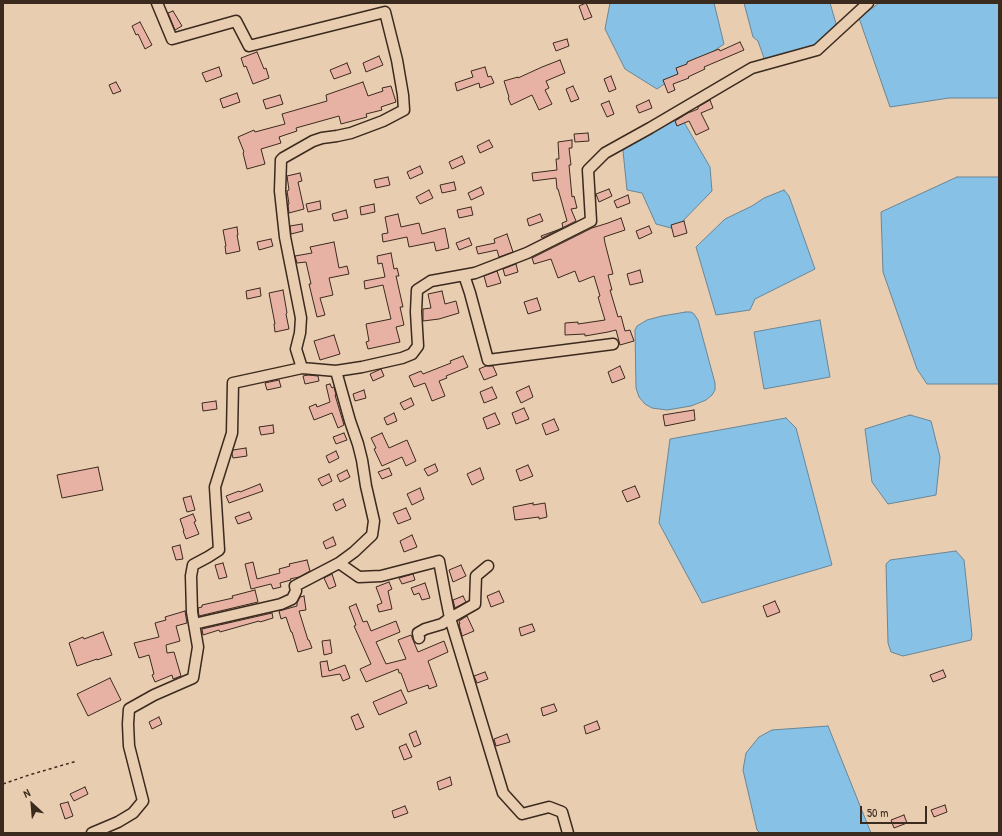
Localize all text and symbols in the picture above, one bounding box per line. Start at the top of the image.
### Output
north arrow [12,784,52,824]
text: N [21,786,32,801]
scale bar [862,798,929,824]
text: 50 m [867,804,888,821]

